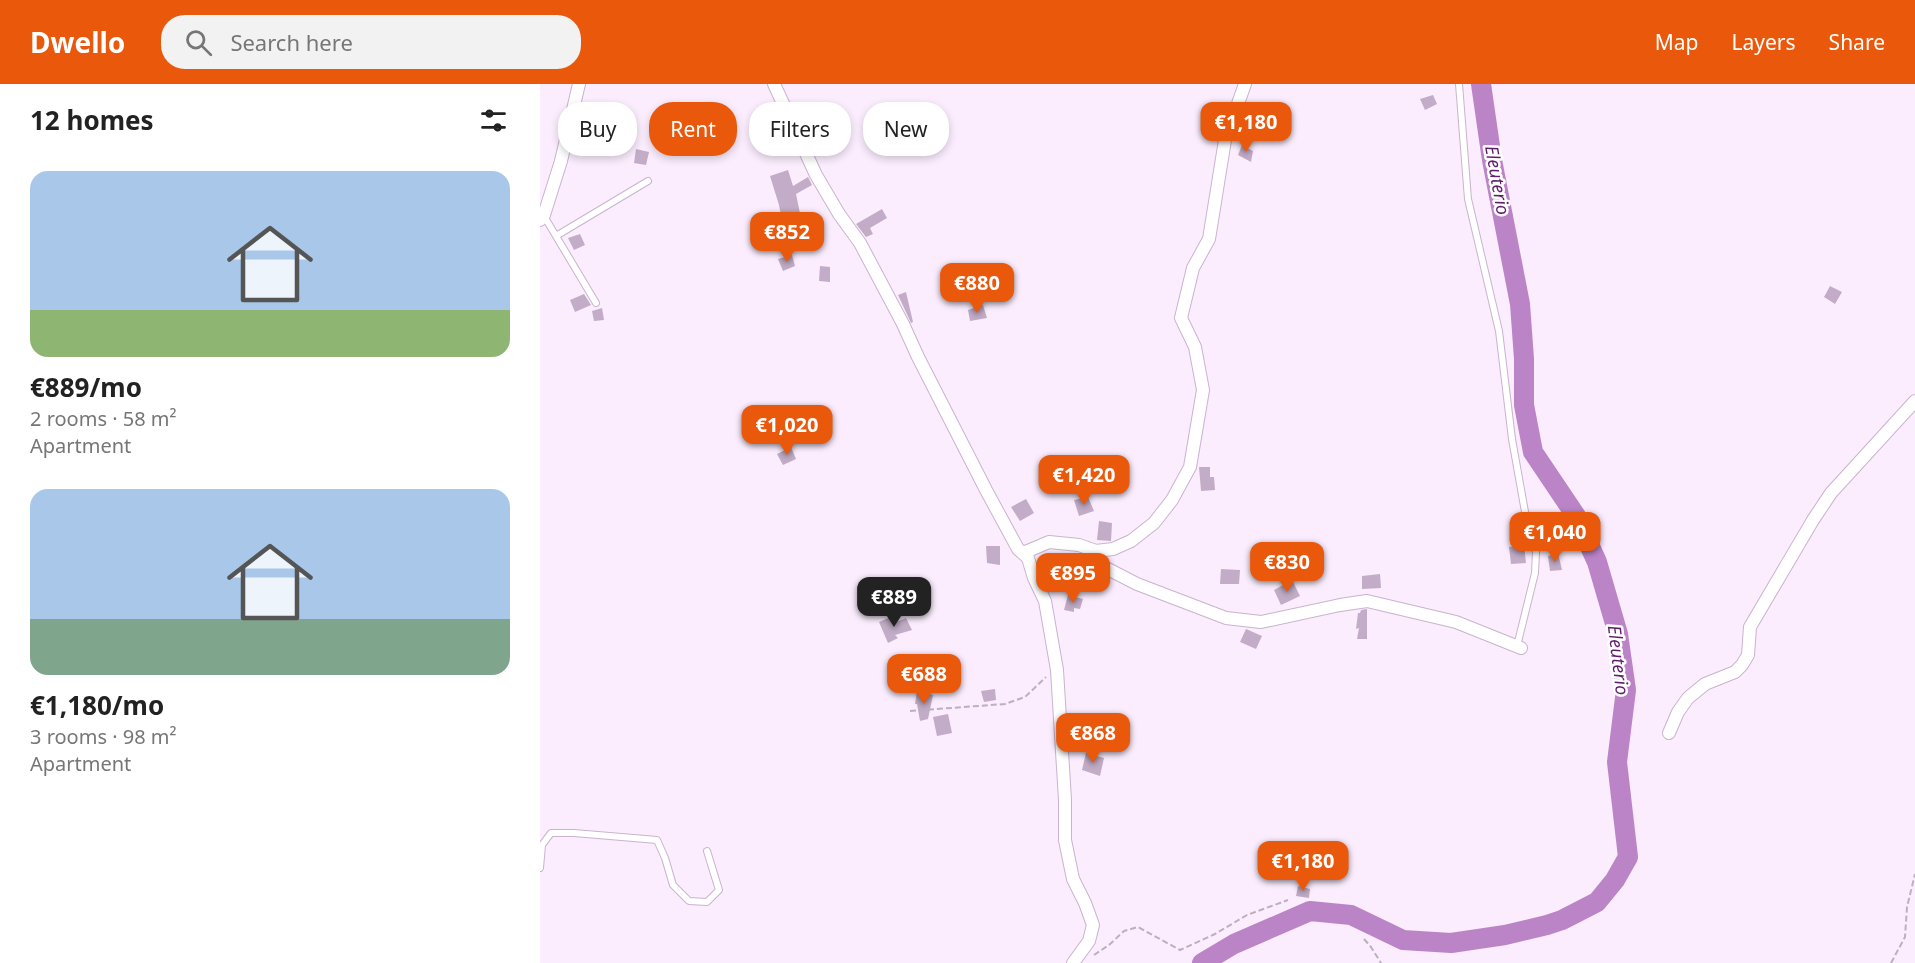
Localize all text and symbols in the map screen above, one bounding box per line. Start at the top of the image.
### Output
search box [161,15,581,69]
text: Dwello [30,23,125,61]
icon: search [182,26,215,59]
text: Search here [230,27,353,57]
text: Map [1655,28,1699,56]
text: Layers [1732,28,1796,56]
text: Share [1829,28,1885,56]
text: 12 homes [30,102,154,138]
chip: Buy [558,102,637,156]
chip: Rent [649,102,737,156]
chip: Filters [749,102,851,156]
chip: New [863,102,949,156]
pin: €1,180 [1197,102,1295,153]
icon: filters [477,104,510,137]
text: €1,180 [1215,108,1277,135]
water label: Eleuterio [1480,143,1516,217]
icon: home [216,210,324,318]
pin: €852 [751,212,823,263]
text: €852 [764,218,810,245]
pin: €880 [941,263,1013,314]
text: €880 [954,269,1000,296]
text: €889/mo [30,369,142,405]
text: 2 rooms · 58 m² [30,405,177,432]
pin: €1,020 [738,405,836,456]
text: €1,020 [756,411,818,438]
text: Apartment [30,432,131,459]
pin: €1,420 [1035,455,1133,506]
text: €1,420 [1053,461,1115,488]
pin: €1,040 [1506,512,1604,563]
text: €1,040 [1524,518,1586,545]
icon: home [216,528,324,636]
pin: €830 [1251,542,1323,593]
text: €830 [1264,548,1310,575]
pin: €895 [1037,553,1109,604]
text: €895 [1050,559,1096,586]
pin: €889 [858,577,930,628]
text: €889 [871,583,917,610]
water label: Eleuterio [1603,624,1635,696]
pin: €688 [888,654,960,705]
text: €688 [901,660,947,687]
text: €1,180/mo [30,687,164,723]
pin: €868 [1057,713,1129,764]
text: €868 [1070,719,1116,746]
text: 3 rooms · 98 m² [30,723,177,750]
text: Apartment [30,750,131,777]
pin: €1,180 [1254,841,1352,892]
text: €1,180 [1272,847,1334,874]

